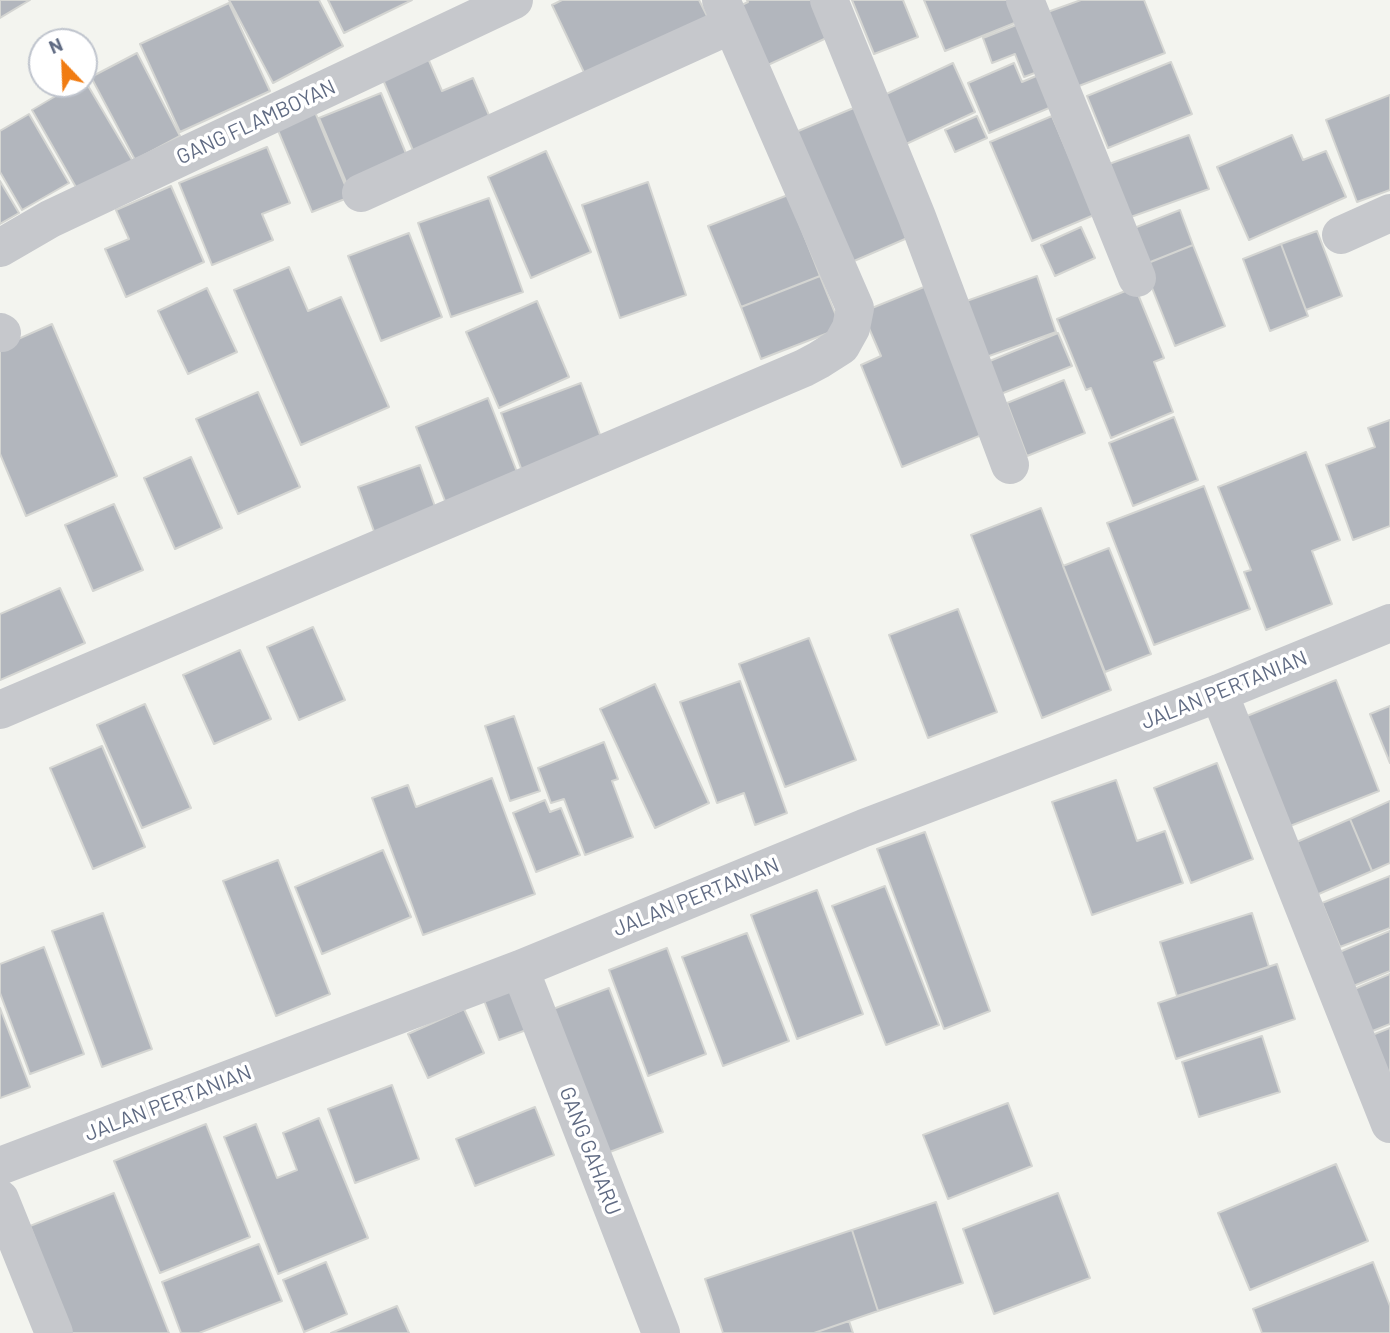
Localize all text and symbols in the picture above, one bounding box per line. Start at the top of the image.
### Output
north arrow [28,28,98,98]
text: N [45,32,66,58]
street label: GANG FLAMBOYAN [173,74,339,170]
street label: JALAN PERTANIAN [1137,645,1311,735]
street label: JALAN PERTANIAN [609,852,783,942]
street label: JALAN PERTANIAN [81,1060,255,1146]
street label: GANG GAHARU [554,1083,626,1219]

